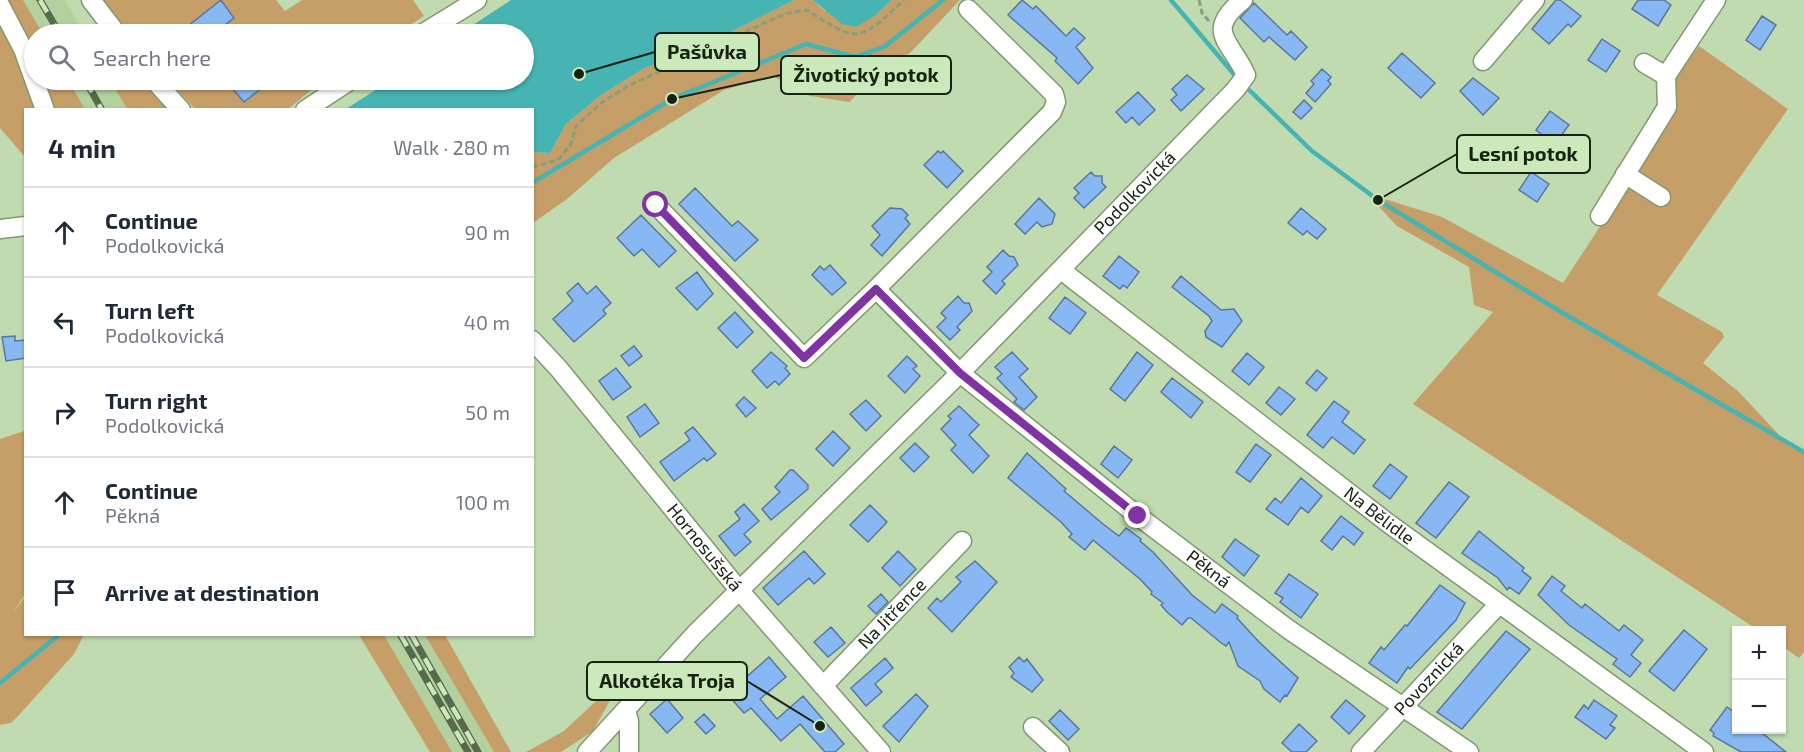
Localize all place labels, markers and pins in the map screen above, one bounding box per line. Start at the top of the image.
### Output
callout: Pašůvka [655,33,759,71]
callout: Životický potok [781,56,951,94]
callout: Lesní potok [1457,135,1590,173]
callout: Alkotéka Troja [587,662,747,700]

